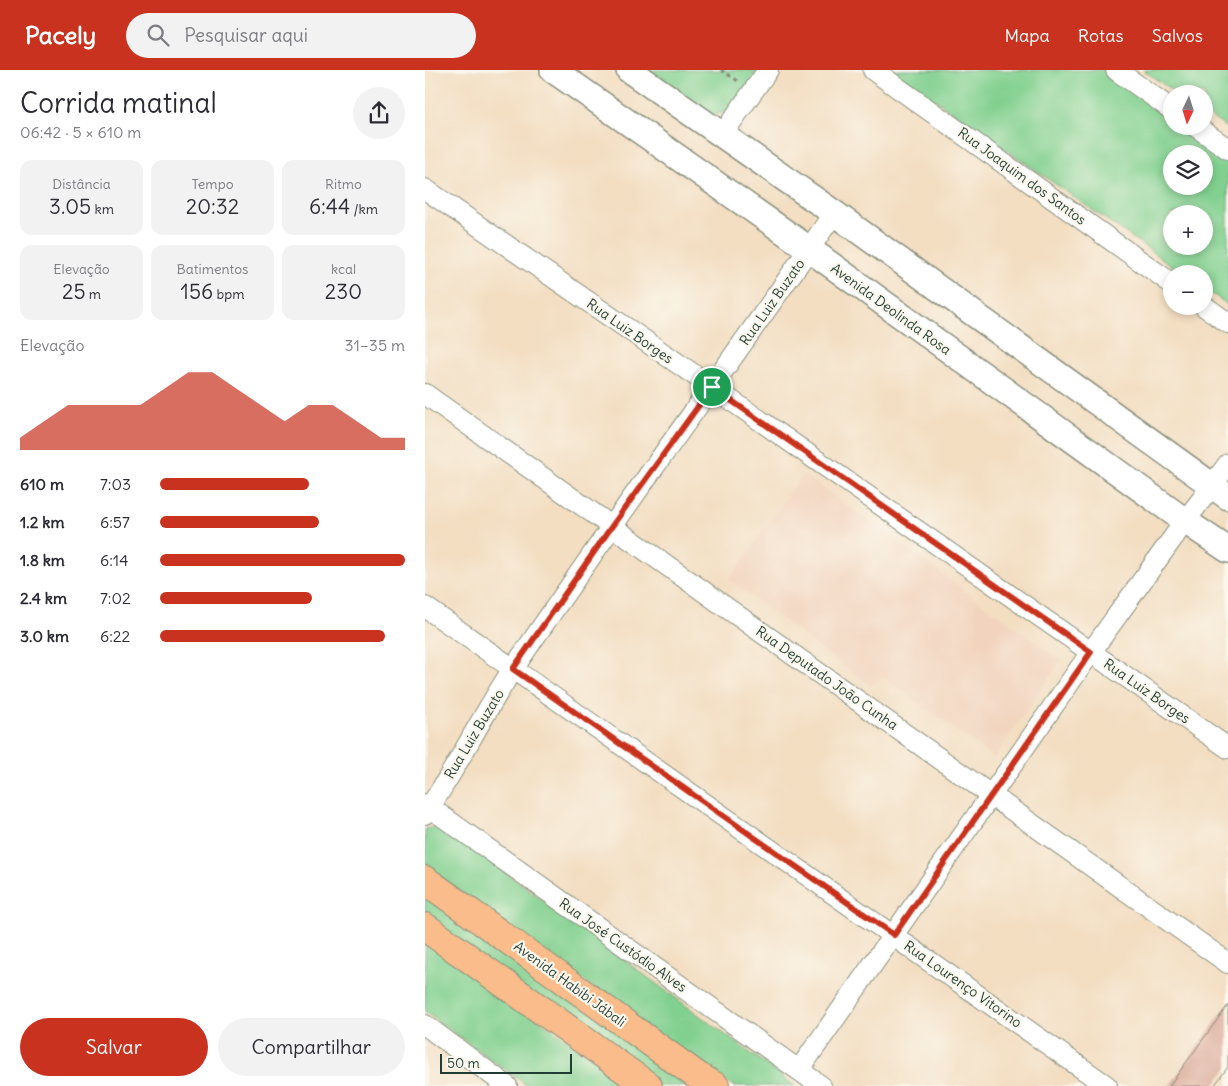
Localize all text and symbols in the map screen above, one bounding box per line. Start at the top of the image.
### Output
search box [126,13,476,58]
text: Pacely [25,20,96,50]
icon: search [144,21,172,49]
text: Pesquisar aqui [184,23,308,47]
text: Mapa [1005,24,1050,47]
text: Rotas [1078,24,1124,47]
text: Salvos [1152,24,1203,47]
text: Corrida matinal [20,85,217,121]
north arrow [1163,85,1213,135]
map controls [1163,85,1213,315]
button: share [353,87,405,139]
text: 06:42 · 5 × 610 m [20,122,141,142]
street label: Rua Joaquim dos Santos [954,123,1090,229]
button: layers [1163,145,1213,195]
text: Distância [52,175,111,193]
text: Tempo [191,175,234,193]
text: Ritmo [325,175,362,193]
text: 3.05 [49,193,91,220]
text: 20:32 [186,193,239,220]
text: 6:44 [309,193,350,220]
text: km [91,200,114,218]
text: /km [350,200,378,218]
button: + [1163,205,1213,255]
street label: Rua Luiz Buzato [735,255,809,349]
street label: Avenida Deolinda Rosa [827,259,955,359]
text: Elevação [53,260,110,278]
text: Batimentos [177,260,248,278]
text: kcal [331,260,356,278]
button: − [1163,265,1213,315]
text: 25 [62,278,85,305]
text: 156 [181,278,213,305]
text: 230 [325,278,362,305]
text: m [85,285,101,303]
text: bpm [213,285,244,303]
street label: Rua Luiz Borges [583,295,677,367]
text: Elevação [20,335,84,355]
text: 31–35 m [345,335,405,355]
pin [691,366,733,408]
icon: arrive [698,373,726,401]
text: 610 m [20,474,64,494]
text: 7:03 [100,474,131,494]
text: 1.2 km [20,512,64,532]
text: 6:57 [100,512,130,532]
text: 1.8 km [20,550,65,570]
text: 6:14 [100,550,128,570]
text: 2.4 km [20,588,67,608]
text: 7:02 [100,588,131,608]
street label: Rua Deputado João Cunha [752,622,902,734]
text: 3.0 km [20,626,69,646]
text: 6:22 [100,626,130,646]
street label: Rua Luiz Borges [1100,655,1194,727]
street label: Rua Luiz Buzato [440,686,508,782]
street label: Rua José Custódio Alves [556,894,690,996]
street label: Rua Lourenço Vitorino [900,936,1026,1032]
street label: Avenida Habibi Jábali [510,937,630,1031]
button: Salvar [20,1018,208,1076]
button: Compartilhar [218,1018,405,1076]
scale bar [440,1051,573,1074]
text: 50 m [447,1054,480,1072]

